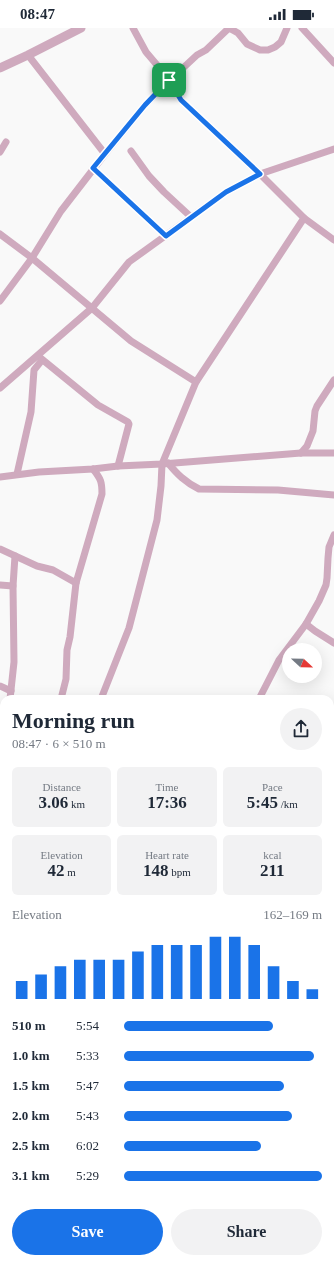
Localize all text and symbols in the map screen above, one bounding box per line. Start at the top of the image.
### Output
text: 08:47 [20,6,55,22]
pin [152,63,186,97]
icon: arrive [158,69,180,91]
north arrow [282,643,322,683]
map controls [282,643,322,683]
text: Morning run [12,708,135,733]
button: share [280,708,322,750]
text: 08:47 · 6 × 510 m [12,736,106,751]
text: Distance [42,781,81,793]
text: Time [156,781,178,793]
text: Pace [262,781,283,793]
text: 3.06 [38,793,68,812]
text: 17:36 [147,793,187,812]
text: 5:45 [247,793,278,812]
text: km [68,798,85,810]
text: /km [278,798,298,810]
text: Elevation [41,849,83,861]
text: Heart rate [145,849,189,861]
text: kcal [263,849,281,861]
text: 42 [48,861,65,880]
text: 148 [143,861,169,880]
text: 211 [260,861,285,880]
text: m [65,866,76,878]
text: bpm [169,866,191,878]
text: Elevation [12,907,62,922]
text: 162–169 m [263,907,322,922]
text: 510 m [12,1018,46,1033]
text: 5:54 [76,1018,99,1033]
text: 1.0 km [12,1048,50,1063]
text: 5:33 [76,1048,99,1063]
text: 1.5 km [12,1078,50,1093]
text: 5:47 [76,1078,99,1093]
text: 2.0 km [12,1108,50,1123]
text: 5:43 [76,1108,99,1123]
text: 2.5 km [12,1138,50,1153]
text: 6:02 [76,1138,99,1153]
text: 3.1 km [12,1168,50,1183]
text: 5:29 [76,1168,99,1183]
button: Save [12,1209,163,1255]
button: Share [171,1209,322,1255]

